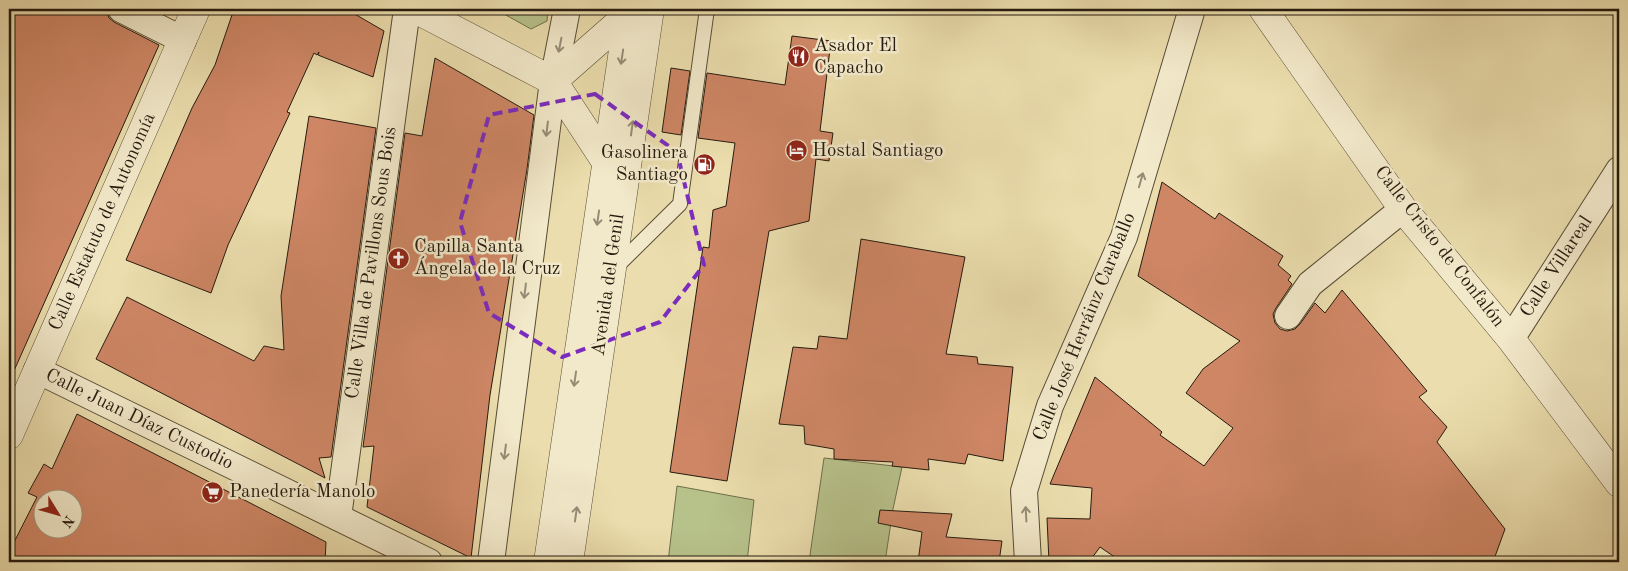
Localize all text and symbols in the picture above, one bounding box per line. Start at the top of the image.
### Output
one-way arrow [555,36,564,52]
place label: Asador El Capacho [814,37,897,78]
restaurant icon: Asador El Capacho [786,45,810,69]
one-way arrow [616,49,626,65]
street label: Calle Estatuto de Autonomía [46,110,160,334]
one-way arrow [627,120,637,136]
one-way arrow [541,121,551,137]
street label: Calle Villa de Pavillons Sous Bois [343,126,401,400]
hotel icon: Hostal Santiago [784,139,808,163]
place label: Hostal Santiago [812,142,943,161]
place label: Gasolinera Santiago [601,144,689,185]
fuel station icon: Gasolinera Santiago [692,152,716,176]
street label: Calle Cristo de Confalón [1370,163,1508,331]
one-way arrow [1136,173,1146,189]
one-way arrow [593,209,603,225]
street label: Calle José Herráinz Caraballo [1030,210,1140,444]
street label: Avenida del Genil [590,213,628,357]
street label: Calle Villareal [1517,213,1597,321]
place label: Capilla Santa Ángela de la Cruz [414,238,560,279]
church icon: Capilla Santa Ángela de la Cruz [386,246,410,270]
one-way arrow [520,282,530,298]
street label: Calle Juan Díaz Custodio [42,366,236,474]
one-way arrow [570,370,580,386]
one-way arrow [500,443,510,459]
supermarket icon: Panedería Manolo [201,480,225,504]
place label: Panedería Manolo [229,483,375,502]
north arrow [32,488,82,538]
one-way arrow [571,506,581,522]
one-way arrow [1021,506,1030,522]
text: N [59,513,76,530]

